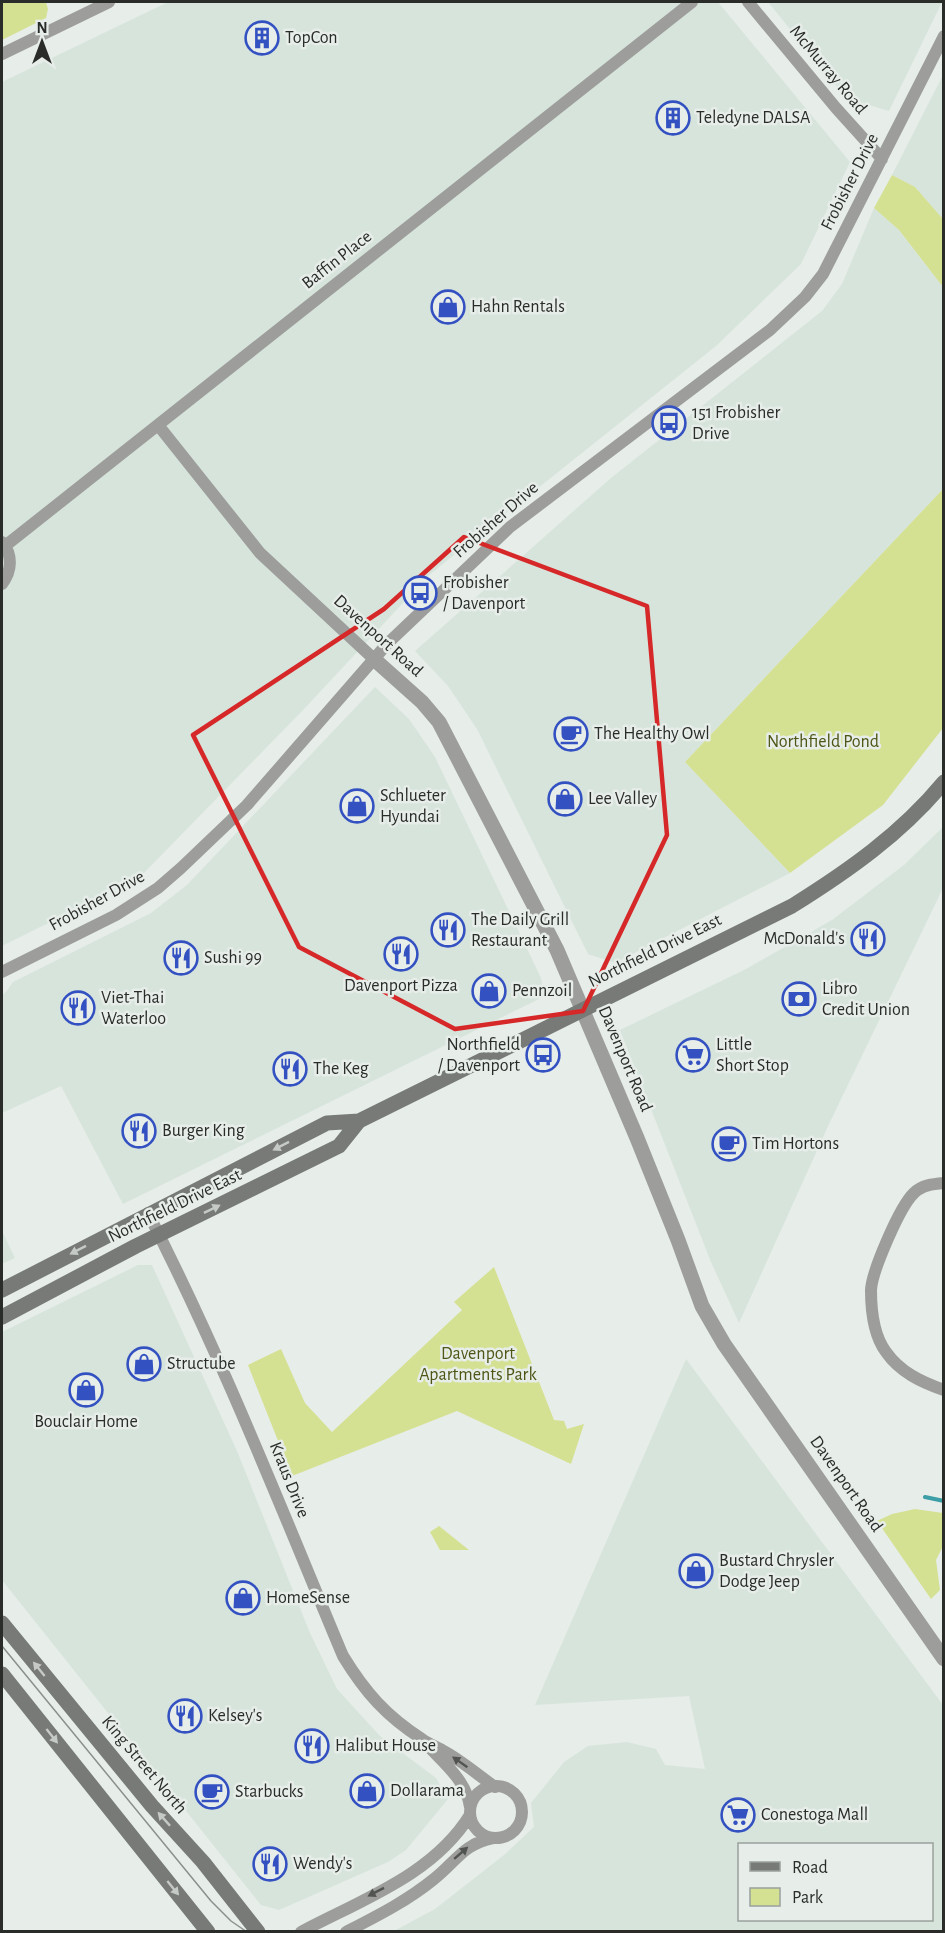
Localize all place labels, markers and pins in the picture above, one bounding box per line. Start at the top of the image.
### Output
building icon: TopCon [244,20,280,56]
place label: TopCon [285,29,338,47]
building icon: Teledyne DALSA [655,100,691,136]
place label: Teledyne DALSA [696,109,811,127]
shop icon: Hahn Rentals [430,289,466,325]
place label: Hahn Rentals [471,298,565,316]
place label: 151 Frobisher Drive [692,404,781,443]
bus stop icon: 151 Frobisher Drive [651,405,687,441]
place label: Frobisher / Davenport [443,574,525,613]
bus stop icon: Frobisher / Davenport [402,575,438,611]
cafe icon: The Healthy Owl [553,716,589,752]
place label: The Healthy Owl [594,725,710,743]
shop icon: Lee Valley [547,781,583,817]
place label: Schlueter Hyundai [380,787,446,826]
shop icon: Schlueter Hyundai [339,788,375,824]
place label: Lee Valley [588,790,657,808]
place label: The Daily Grill Restaurant [471,911,569,950]
restaurant icon: The Daily Grill Restaurant [430,912,466,948]
restaurant icon: McDonald's [850,921,886,957]
place label: McDonald's [763,930,845,948]
restaurant icon: Davenport Pizza [383,936,419,972]
restaurant icon: Sushi 99 [163,940,199,976]
place label: Sushi 99 [204,949,262,967]
shop icon: Pennzoil [471,973,507,1009]
place label: Davenport Pizza [344,977,458,995]
place label: Libro Credit Union [822,980,910,1019]
bank icon: Libro Credit Union [781,981,817,1017]
place label: Pennzoil [512,982,572,1000]
place label: Viet-Thai Waterloo [101,989,166,1028]
restaurant icon: Viet-Thai Waterloo [60,990,96,1026]
place label: Northfield / Davenport [438,1036,520,1075]
place label: Little Short Stop [716,1036,789,1075]
bus stop icon: Northfield / Davenport [525,1037,561,1073]
supermarket icon: Little Short Stop [675,1037,711,1073]
restaurant icon: The Keg [272,1051,308,1087]
place label: The Keg [313,1060,369,1078]
restaurant icon: Burger King [121,1113,157,1149]
place label: Burger King [162,1122,245,1140]
cafe icon: Tim Hortons [711,1126,747,1162]
place label: Tim Hortons [752,1135,839,1153]
shop icon: Structube [126,1346,162,1382]
place label: Structube [167,1355,236,1373]
shop icon: Bouclair Home [68,1372,104,1408]
place label: Bouclair Home [34,1413,138,1431]
place label: Bustard Chrysler Dodge Jeep [719,1552,834,1591]
shop icon: Bustard Chrysler Dodge Jeep [678,1553,714,1589]
shop icon: HomeSense [225,1580,261,1616]
place label: HomeSense [266,1589,350,1607]
restaurant icon: Kelsey's [167,1698,203,1734]
place label: Kelsey's [208,1707,262,1725]
restaurant icon: Halibut House [294,1728,330,1764]
place label: Halibut House [335,1737,436,1755]
shop icon: Dollarama [349,1773,385,1809]
cafe icon: Starbucks [194,1774,230,1810]
place label: Dollarama [390,1782,464,1800]
place label: Starbucks [235,1783,303,1801]
supermarket icon: Conestoga Mall [720,1797,756,1833]
place label: Conestoga Mall [761,1806,868,1824]
restaurant icon: Wendy's [252,1846,288,1882]
place label: Wendy's [293,1855,353,1873]

